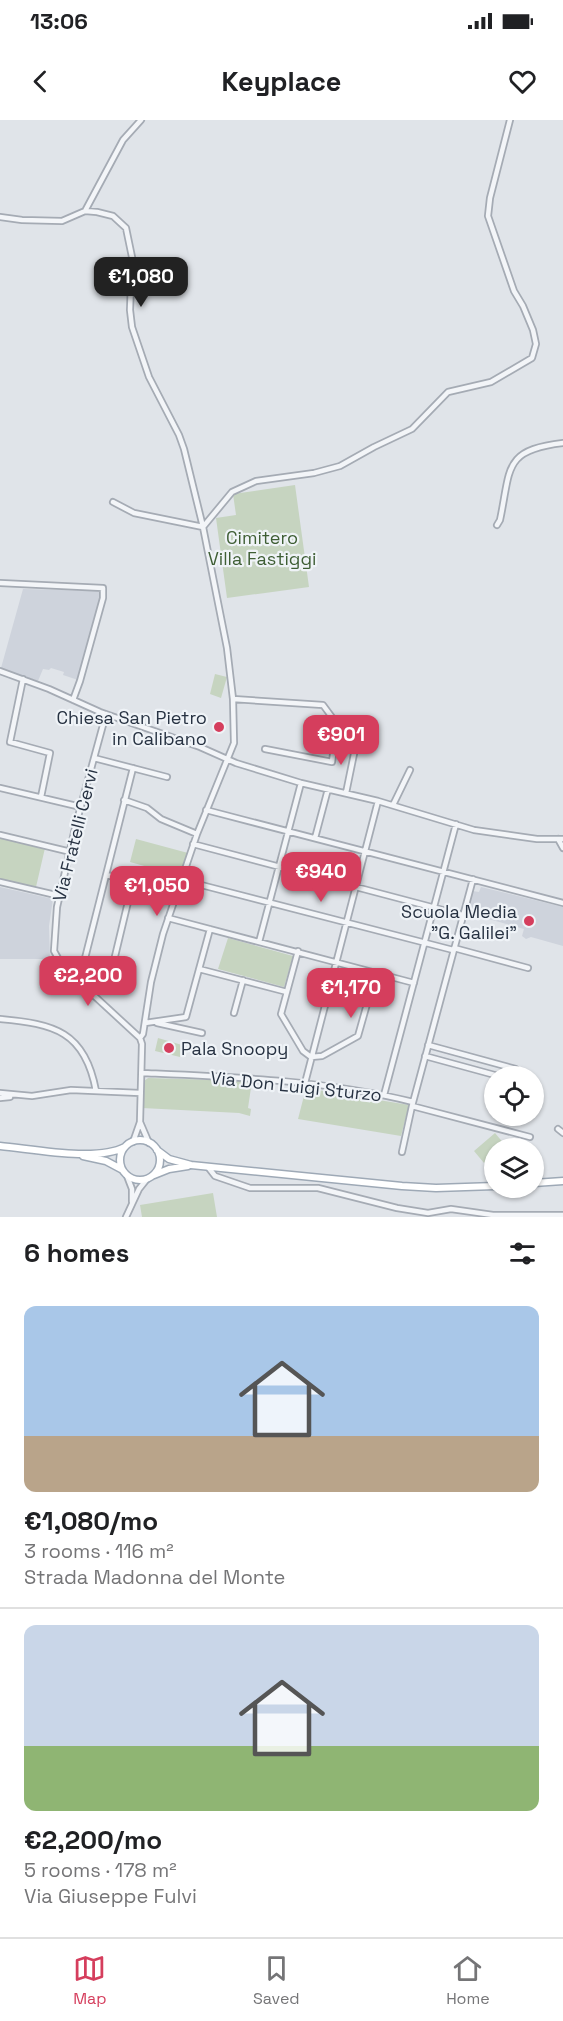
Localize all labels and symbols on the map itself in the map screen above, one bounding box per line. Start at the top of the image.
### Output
pin: €1,080 [92,257,190,308]
park label: Cimitero Villa Fastiggi [208,526,316,570]
place label: Chiesa San Pietro in Calibano [57,706,207,750]
pin: €901 [305,715,377,766]
marker: Chiesa San Pietro in Calibano [212,720,226,734]
street label: Via Fratelli Cervi [47,766,103,904]
pin: €940 [285,852,357,903]
pin: €1,050 [108,866,206,917]
place label: Scuola Media "G. Galilei" [401,900,517,944]
marker: Scuola Media "G. Galilei" [522,914,536,928]
pin: €2,200 [39,956,137,1007]
pin: €1,170 [302,968,400,1019]
place label: Pala Snoopy [181,1037,288,1060]
marker: Pala Snoopy [162,1041,176,1055]
street label: Via Don Luigi Sturzo [209,1066,383,1106]

